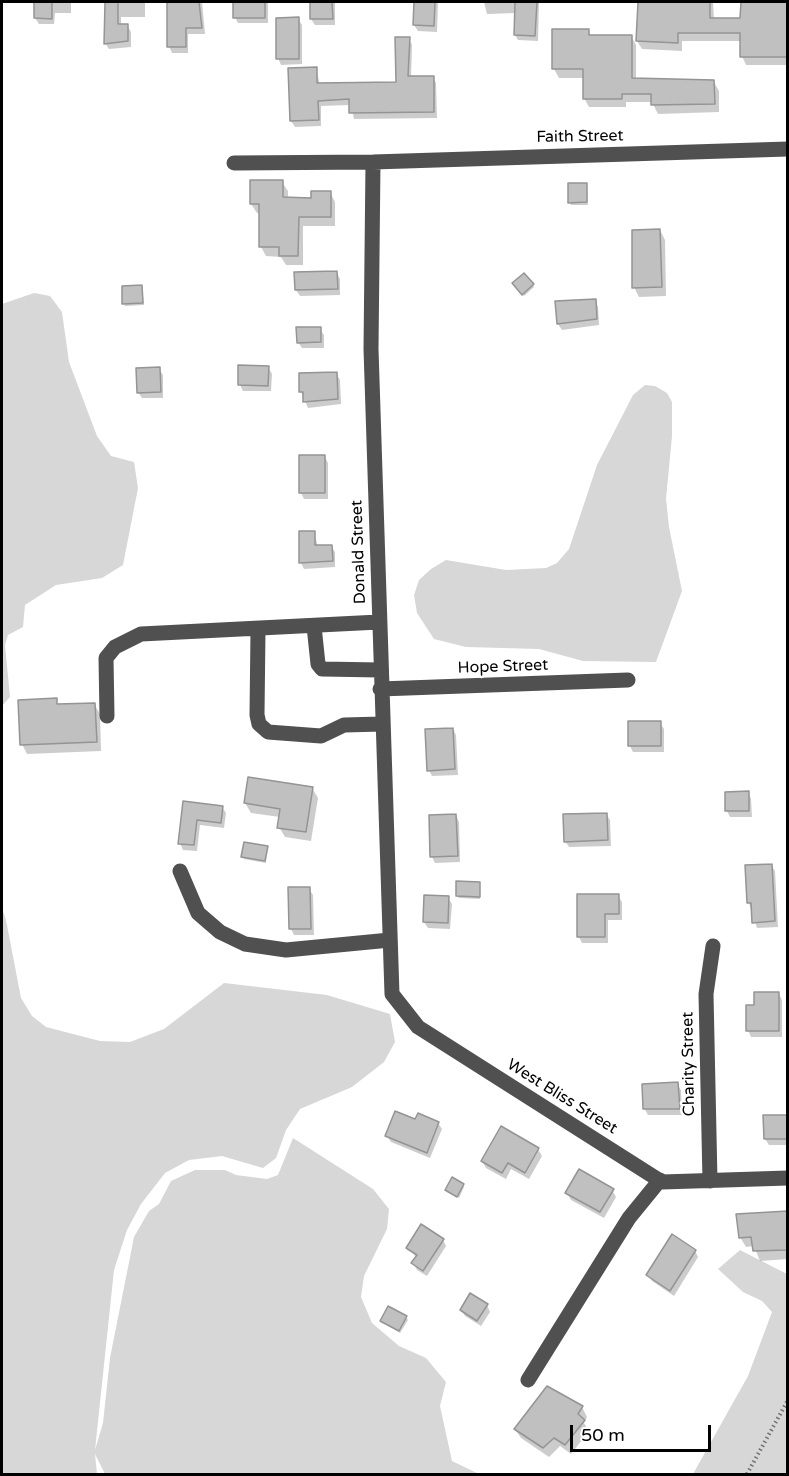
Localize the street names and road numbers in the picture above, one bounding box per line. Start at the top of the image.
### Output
street label: Faith Street [536,127,624,147]
street label: Donald Street [348,500,370,604]
street label: Hope Street [457,656,549,678]
street label: Charity Street [678,1012,700,1116]
street label: West Bliss Street [503,1055,621,1139]

